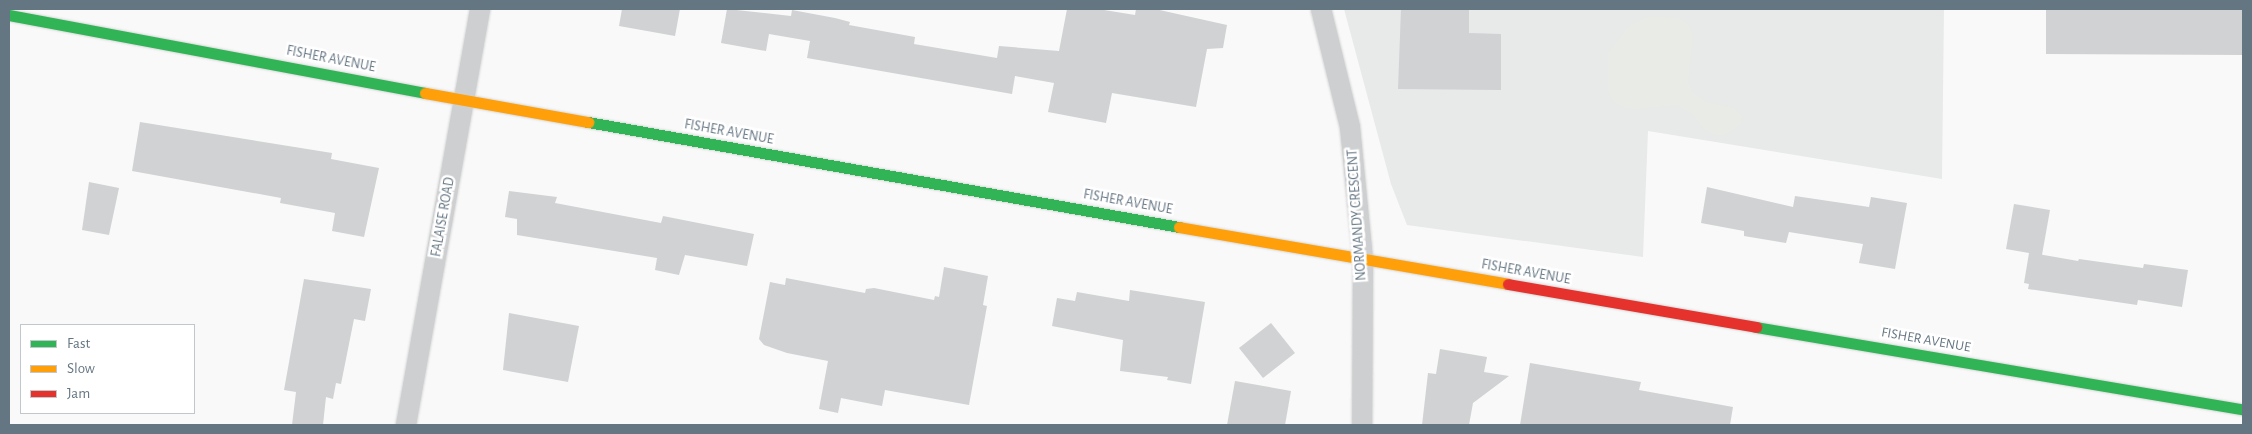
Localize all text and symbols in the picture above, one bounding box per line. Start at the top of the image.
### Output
street label: FISHER AVENUE [285,42,377,76]
street label: FISHER AVENUE [683,116,775,148]
street label: NORMANDY CRESCENT [1344,149,1370,281]
street label: FALAISE ROAD [428,176,458,258]
street label: FISHER AVENUE [1082,186,1174,218]
street label: FISHER AVENUE [1480,256,1572,288]
legend [20,324,195,414]
street label: FISHER AVENUE [1880,324,1972,356]
text: Fast [67,336,90,351]
text: Slow [67,361,95,376]
text: Jam [67,386,90,401]

